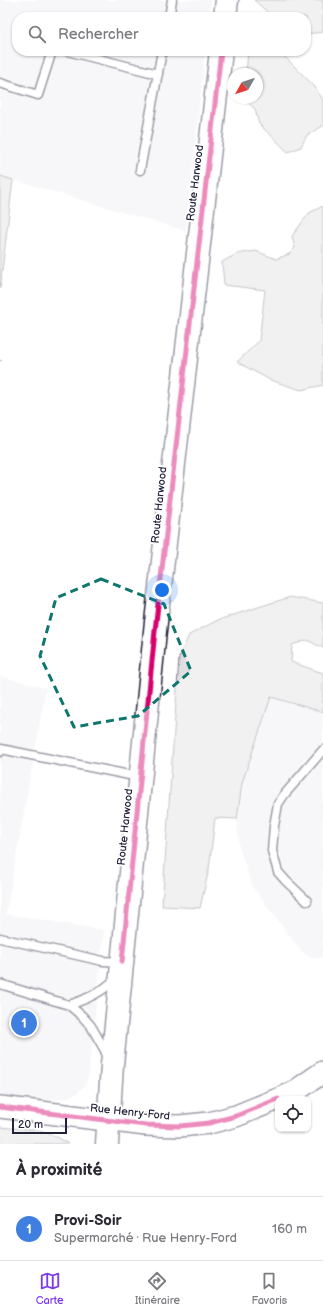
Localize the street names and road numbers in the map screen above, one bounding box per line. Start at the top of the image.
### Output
street label: Route Harwood [184,144,206,222]
street label: Route Harwood [149,466,169,544]
street label: Route Harwood [115,788,135,866]
street label: Rue Henry-Ford [89,1101,171,1123]

